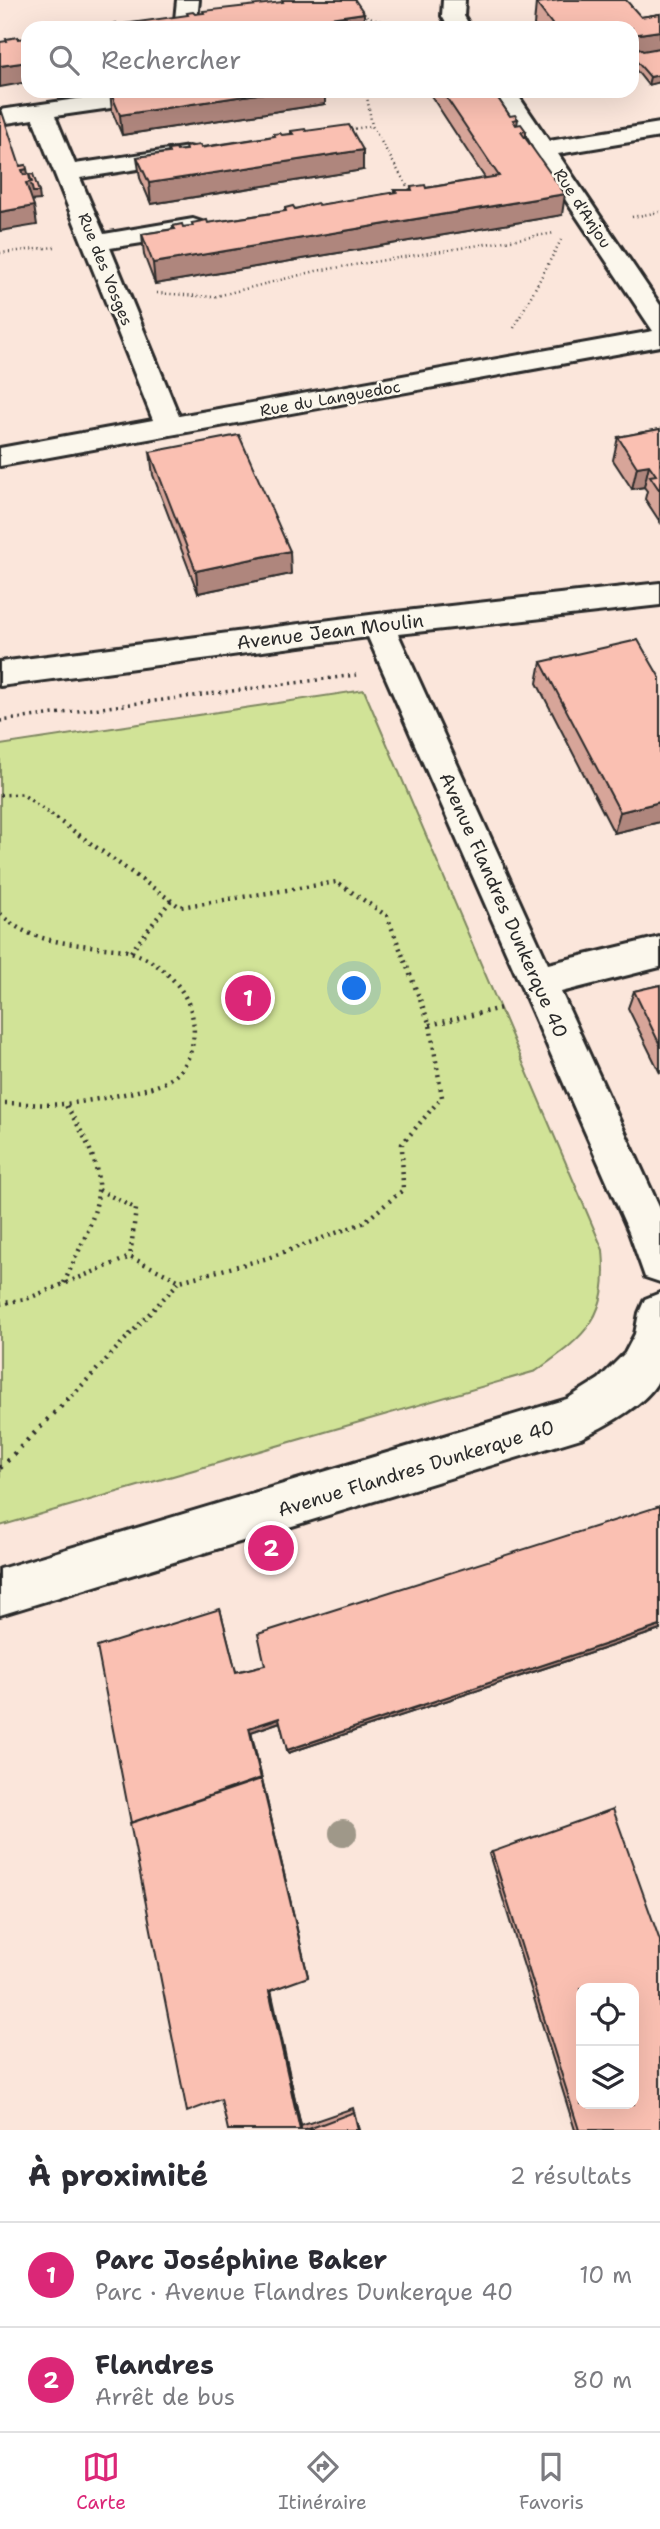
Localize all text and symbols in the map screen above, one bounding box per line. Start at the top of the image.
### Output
search box [21,21,639,98]
icon: search [45,41,83,79]
text: Rechercher [101,42,241,77]
street label: Rue d'Anjou [549,164,616,252]
street label: Rue des Vosges [73,210,138,329]
street label: Rue du Languedoc [258,376,402,421]
street label: Avenue Jean Moulin [235,608,425,655]
street label: Avenue Flandres Dunkerque 40 [434,769,574,1042]
your location [337,971,371,1005]
pin: 1 [225,972,271,1024]
street label: Avenue Flandres Dunkerque 40 [275,1414,558,1523]
pin: 2 [248,1522,294,1574]
map controls [576,1983,639,2109]
button: locate [576,1983,639,2046]
button: layers [576,2046,639,2109]
text: À proximité [28,2155,208,2196]
text: 2 résultats [510,2161,632,2191]
text: Parc Joséphine Baker [95,2242,387,2277]
text: 1 [46,2260,56,2290]
text: 10 m [579,2260,632,2290]
text: Parc · Avenue Flandres Dunkerque 40 [95,2277,513,2307]
text: Flandres [95,2347,214,2382]
text: 2 [43,2365,59,2395]
text: 80 m [573,2365,632,2395]
text: Arrêt de bus [95,2382,235,2412]
tab: Carte [76,2448,126,2515]
tab: Itinéraire [278,2448,367,2515]
tab: Favoris [519,2448,584,2515]

